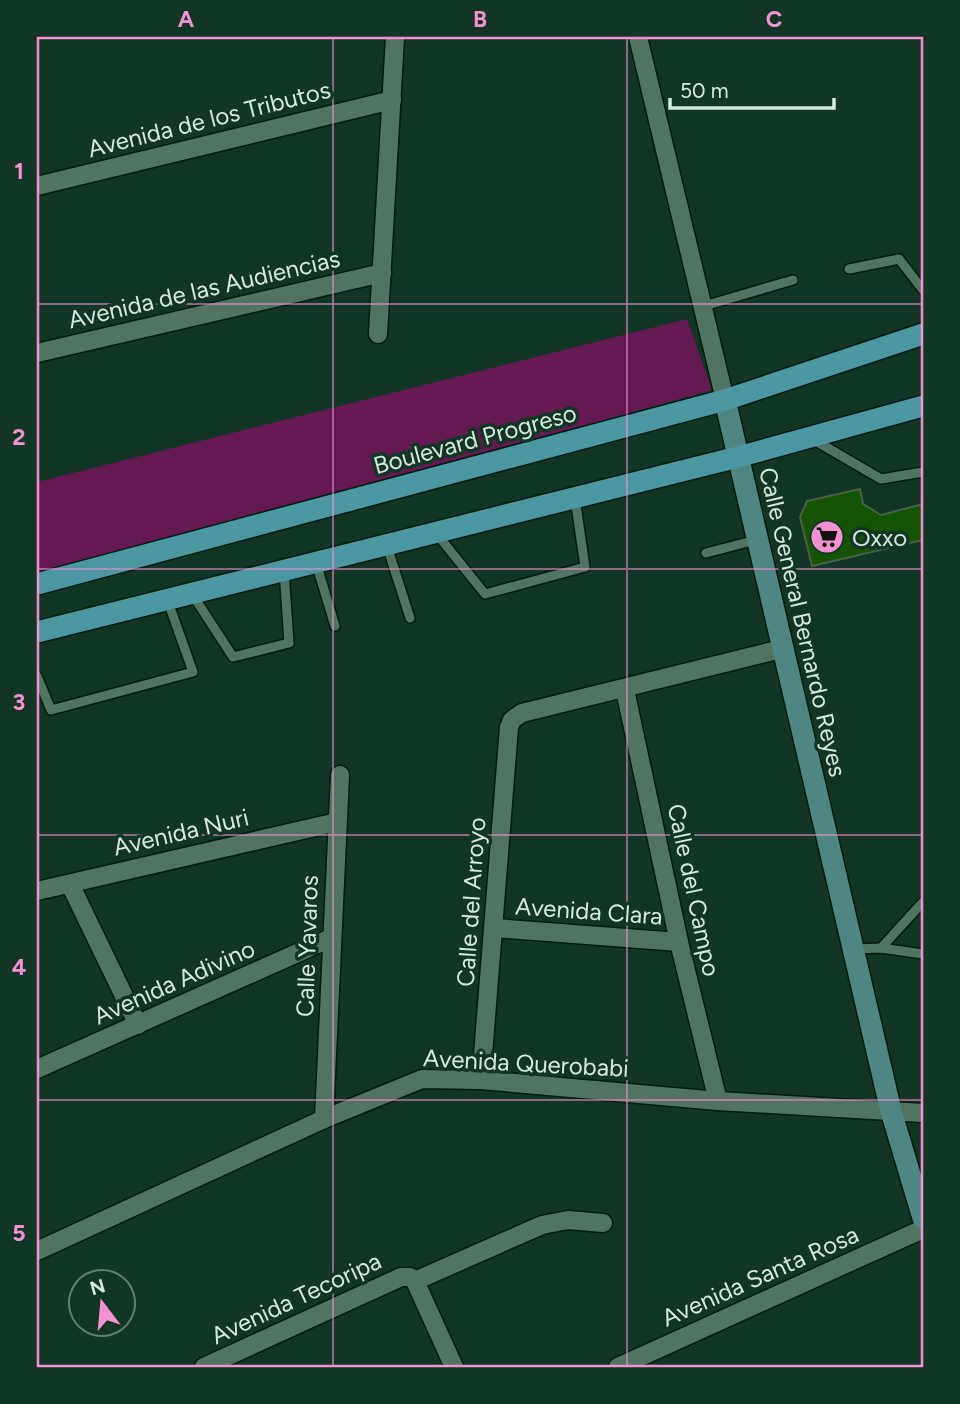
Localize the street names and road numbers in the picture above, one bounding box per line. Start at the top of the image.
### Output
street label: Avenida de los Tributos [85,75,333,163]
street label: Avenida de las Audiencias [65,244,343,334]
street label: Boulevard Progreso [370,398,580,480]
street label: Calle General Bernardo Reyes [753,465,853,779]
street label: Calle del Campo [662,801,726,979]
street label: Avenida Nuri [110,802,252,862]
street label: Calle del Arroyo [451,816,491,988]
street label: Calle Yavaros [290,875,324,1017]
street label: Avenida Clara [514,891,664,931]
street label: Avenida Adivino [89,933,259,1031]
street label: Avenida Querobabi [423,1043,629,1083]
street label: Avenida Santa Rosa [657,1220,863,1332]
street label: Avenida Tecoripa [206,1246,386,1350]

